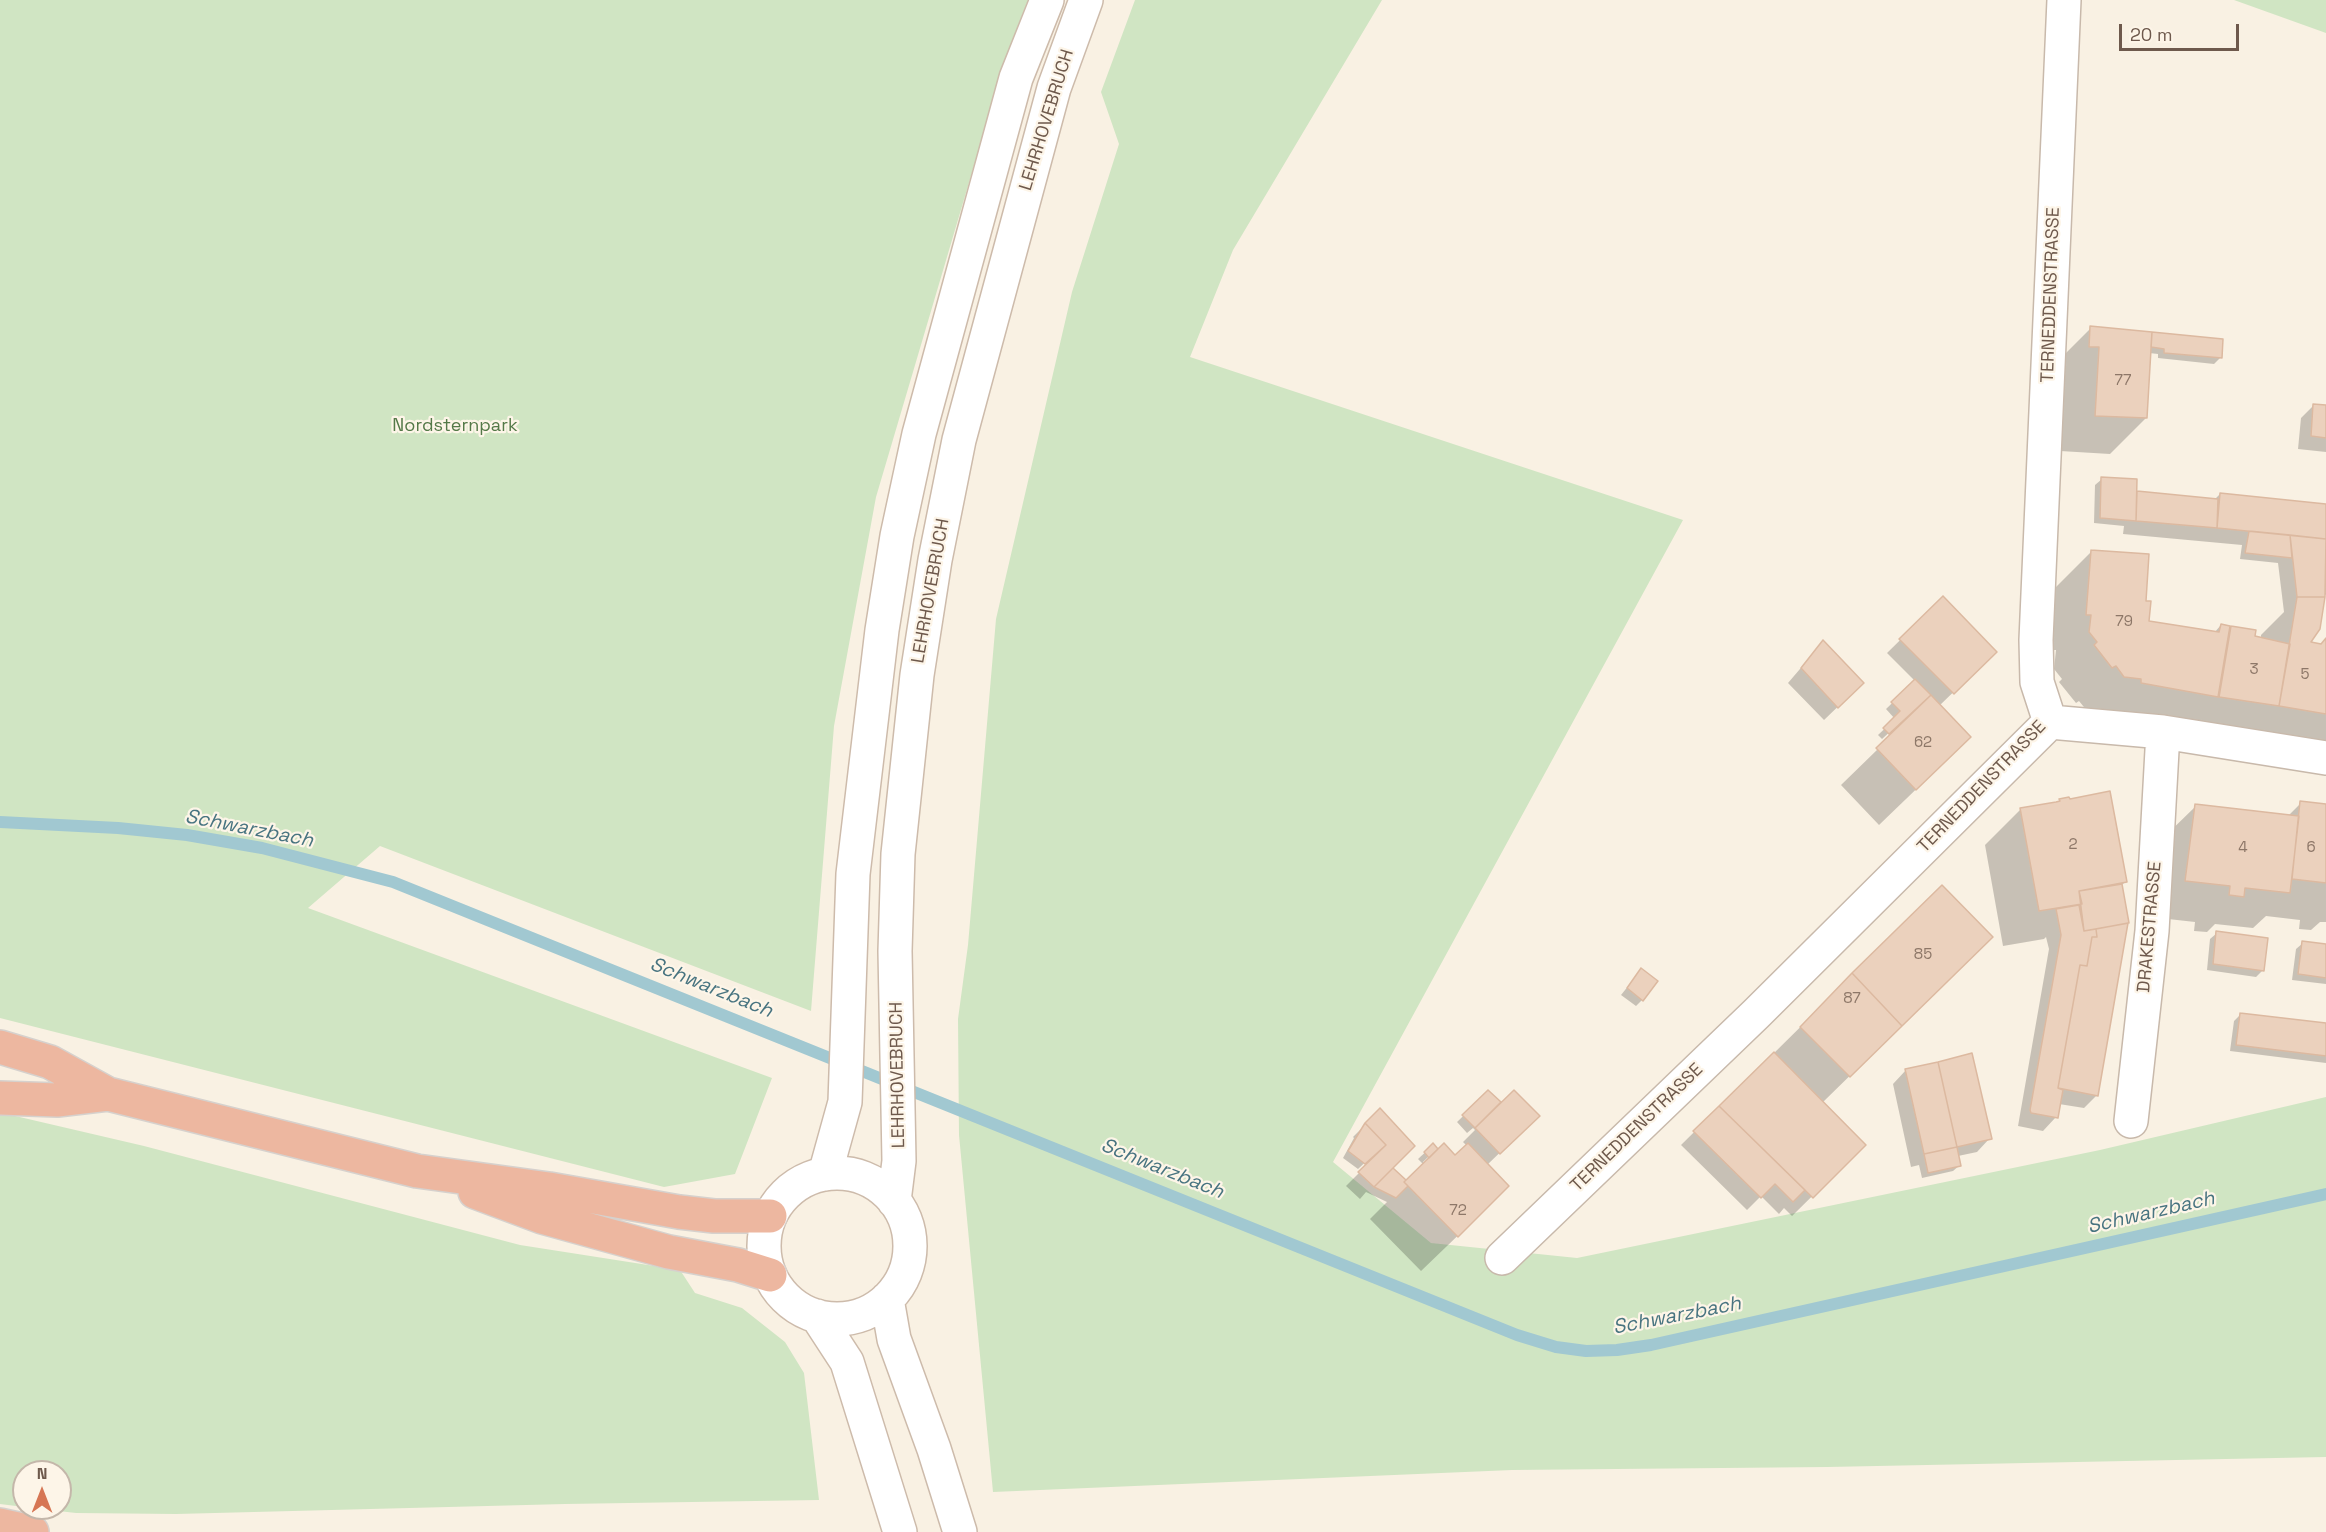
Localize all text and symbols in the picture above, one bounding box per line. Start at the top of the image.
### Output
scale bar [2122,12,2242,50]
text: 20 m [2130,23,2173,46]
street label: LEHRHOVEBRUCH [1015,47,1079,193]
street label: TERNEDDENSTRASSE [2037,207,2065,383]
house number: 77 [2115,372,2131,390]
park label: Nordsternpark [392,415,518,437]
street label: LEHRHOVEBRUCH [908,517,954,665]
house number: 79 [2115,613,2133,631]
house number: 3 [2249,661,2259,679]
house number: 5 [2301,666,2309,684]
street label: TERNEDDENSTRASSE [1913,716,2051,858]
house number: 62 [1914,734,1932,752]
water label: Schwarzbach [183,805,315,853]
house number: 2 [2068,836,2078,854]
house number: 4 [2238,839,2248,857]
house number: 6 [2306,839,2316,857]
street label: DRAKESTRASSE [2134,860,2166,994]
house number: 85 [1914,946,1932,964]
water label: Schwarzbach [646,953,776,1023]
house number: 87 [1843,990,1861,1008]
street label: LEHRHOVEBRUCH [886,1002,910,1148]
street label: TERNEDDENSTRASSE [1566,1059,1708,1197]
water label: Schwarzbach [1097,1134,1227,1204]
water label: Schwarzbach [2085,1187,2217,1239]
house number: 72 [1449,1202,1467,1220]
water label: Schwarzbach [1611,1292,1743,1340]
north arrow [12,1460,72,1520]
text: N [37,1463,47,1484]

